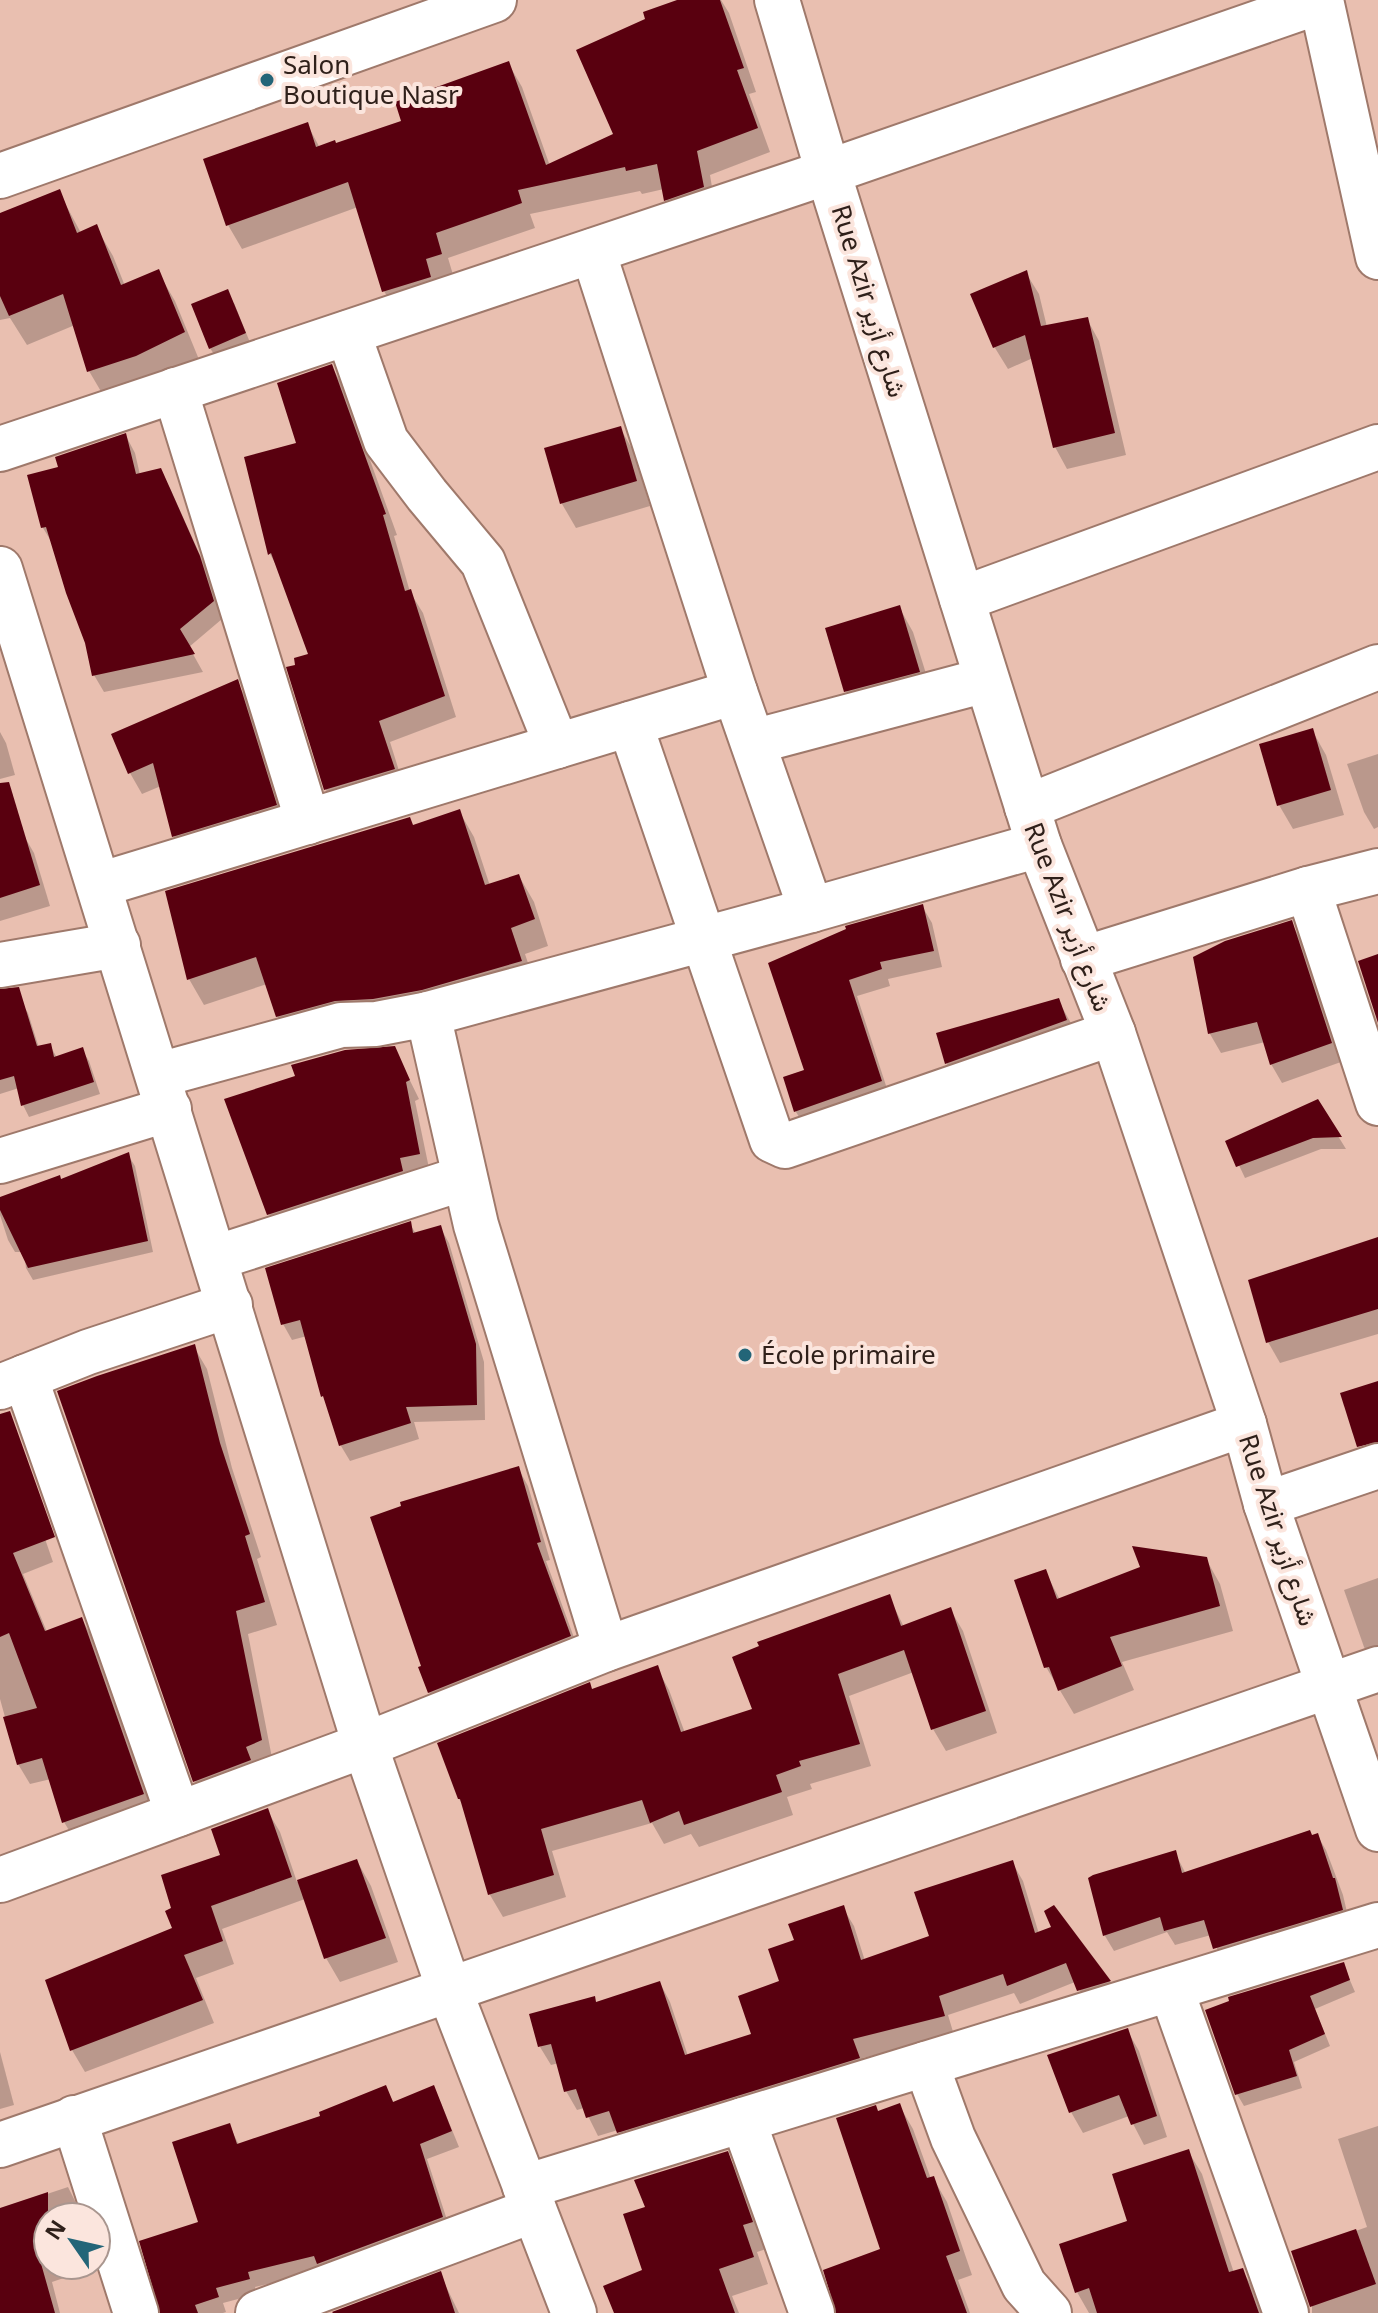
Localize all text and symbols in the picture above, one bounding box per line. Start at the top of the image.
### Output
place label: Salon Boutique Nasr [283,46,459,112]
marker: Salon Boutique Nasr [258,71,276,89]
street label: Rue Azir شارع أزير [823,200,916,402]
street label: Rue Azir شارع أزير [1015,817,1122,1017]
place label: École primaire [761,1336,936,1372]
marker: École primaire [736,1346,754,1364]
street label: Rue Azir شارع أزير [1230,1429,1327,1631]
north arrow [32,2201,112,2281]
text: N [37,2213,72,2245]

